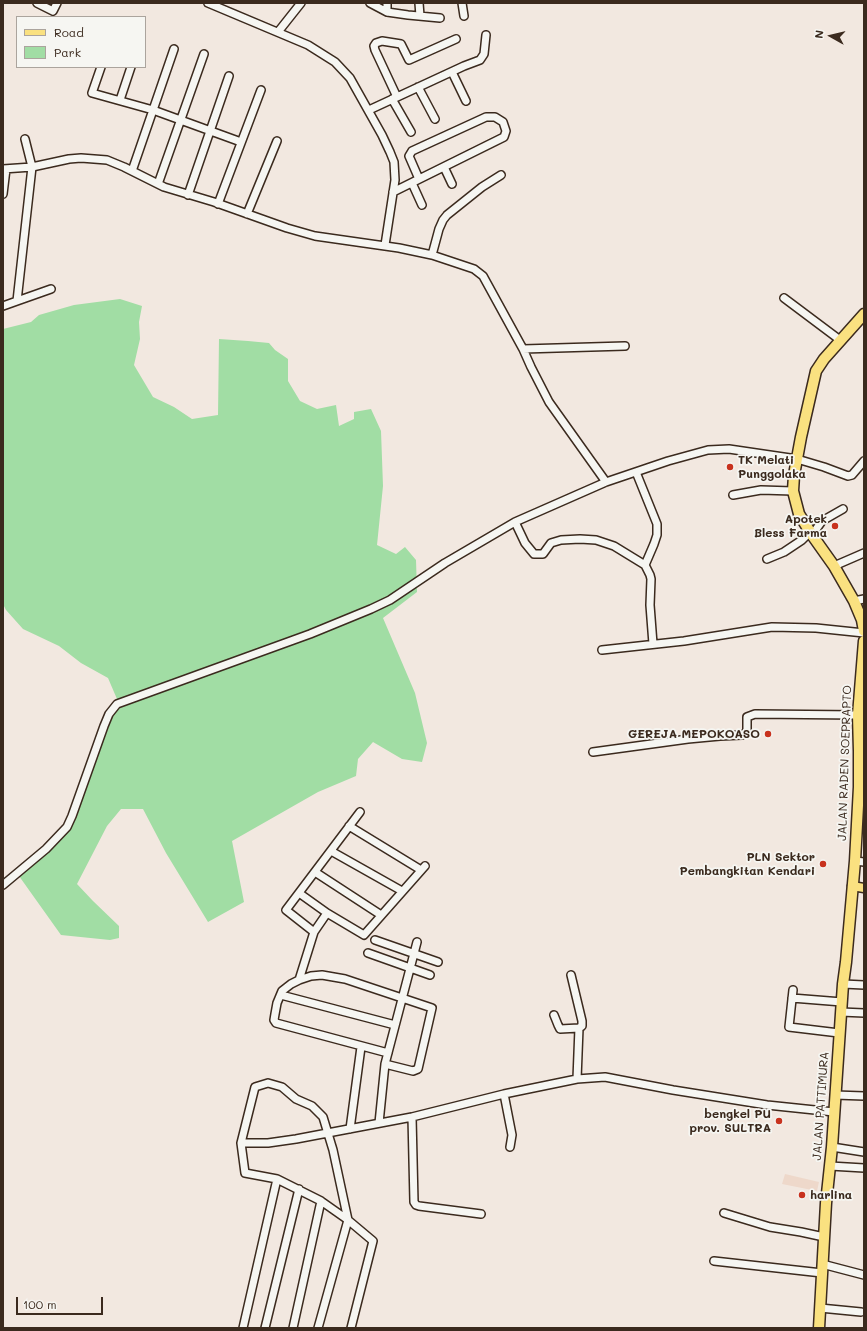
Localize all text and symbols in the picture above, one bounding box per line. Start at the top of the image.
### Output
legend [16,16,146,68]
north arrow [811,16,851,56]
text: Road [54,24,84,40]
text: N [811,29,827,39]
text: Park [54,44,81,60]
place label: TK Melati Punggolaka [738,453,806,481]
marker: TK Melati Punggolaka [725,462,735,472]
place label: Apotek Bless Farma [754,512,827,540]
marker: Apotek Bless Farma [830,521,840,531]
street label: JALAN RADEN SOEPRAPTO [835,685,855,841]
place label: GEREJA MEPOKOASO [628,727,760,741]
marker: GEREJA MEPOKOASO [763,729,773,739]
place label: PLN Sektor Pembangkitan Kendari [679,850,815,878]
marker: PLN Sektor Pembangkitan Kendari [818,859,828,869]
street label: JALAN PATTIMURA [810,1051,832,1161]
place label: bengkel PU prov. SULTRA [689,1107,771,1135]
marker: bengkel PU prov. SULTRA [774,1116,784,1126]
place label: harlina [810,1188,852,1202]
marker: harlina [797,1190,807,1200]
scale bar [18,1289,105,1315]
text: 100 m [23,1296,57,1312]

